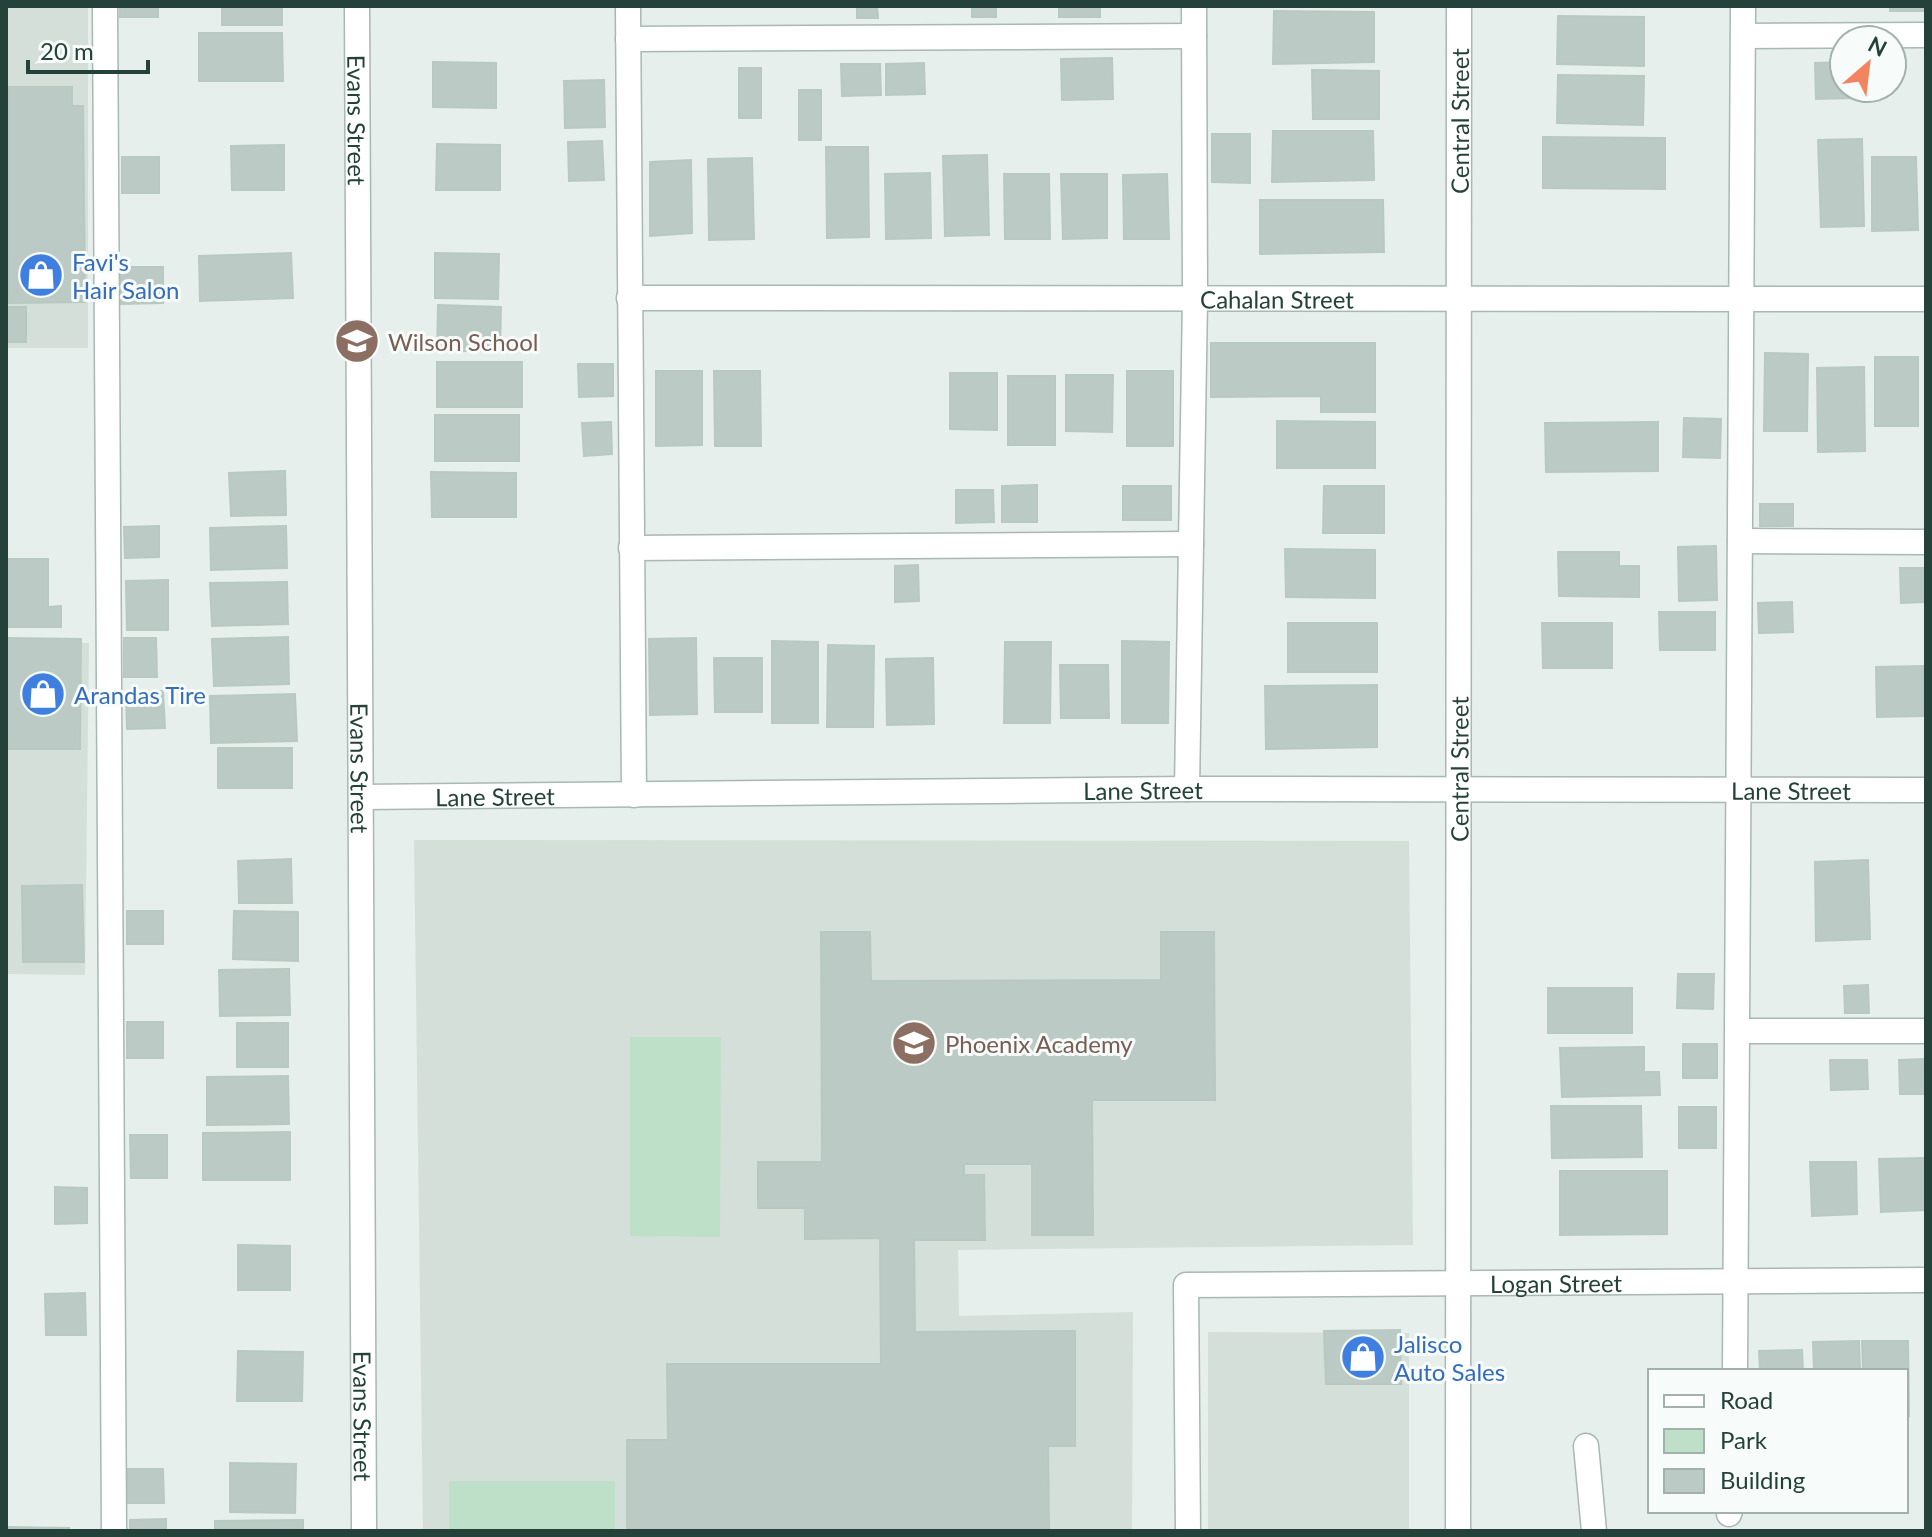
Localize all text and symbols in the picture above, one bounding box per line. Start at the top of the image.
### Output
scale bar [28,24,148,74]
north arrow [1828,24,1908,104]
text: N [1864,30,1891,62]
text: 20 m [40,36,94,65]
street label: Central Street [1444,48,1473,194]
street label: Evans Street [343,55,372,186]
place label: Favi's Hair Salon [72,247,179,304]
shop icon: Favi's Hair Salon [17,251,65,299]
street label: Cahalan Street [1200,284,1354,313]
school or university icon: Wilson School [333,317,381,365]
place label: Wilson School [388,327,538,356]
shop icon: Arandas Tire [19,670,67,718]
place label: Arandas Tire [74,680,206,709]
street label: Central Street [1444,696,1473,842]
street label: Evans Street [346,703,375,834]
street label: Lane Street [1083,774,1203,805]
street label: Lane Street [1731,775,1851,804]
street label: Lane Street [435,781,555,811]
school or university icon: Phoenix Academy [890,1019,938,1067]
place label: Phoenix Academy [945,1029,1133,1058]
street label: Logan Street [1490,1268,1623,1297]
place label: Jalisco Auto Sales [1394,1329,1505,1386]
shop icon: Jalisco Auto Sales [1339,1333,1387,1381]
street label: Evans Street [349,1351,378,1482]
legend [1648,1369,1908,1513]
text: Road [1720,1385,1773,1414]
text: Park [1720,1425,1768,1454]
text: Building [1720,1465,1805,1494]

